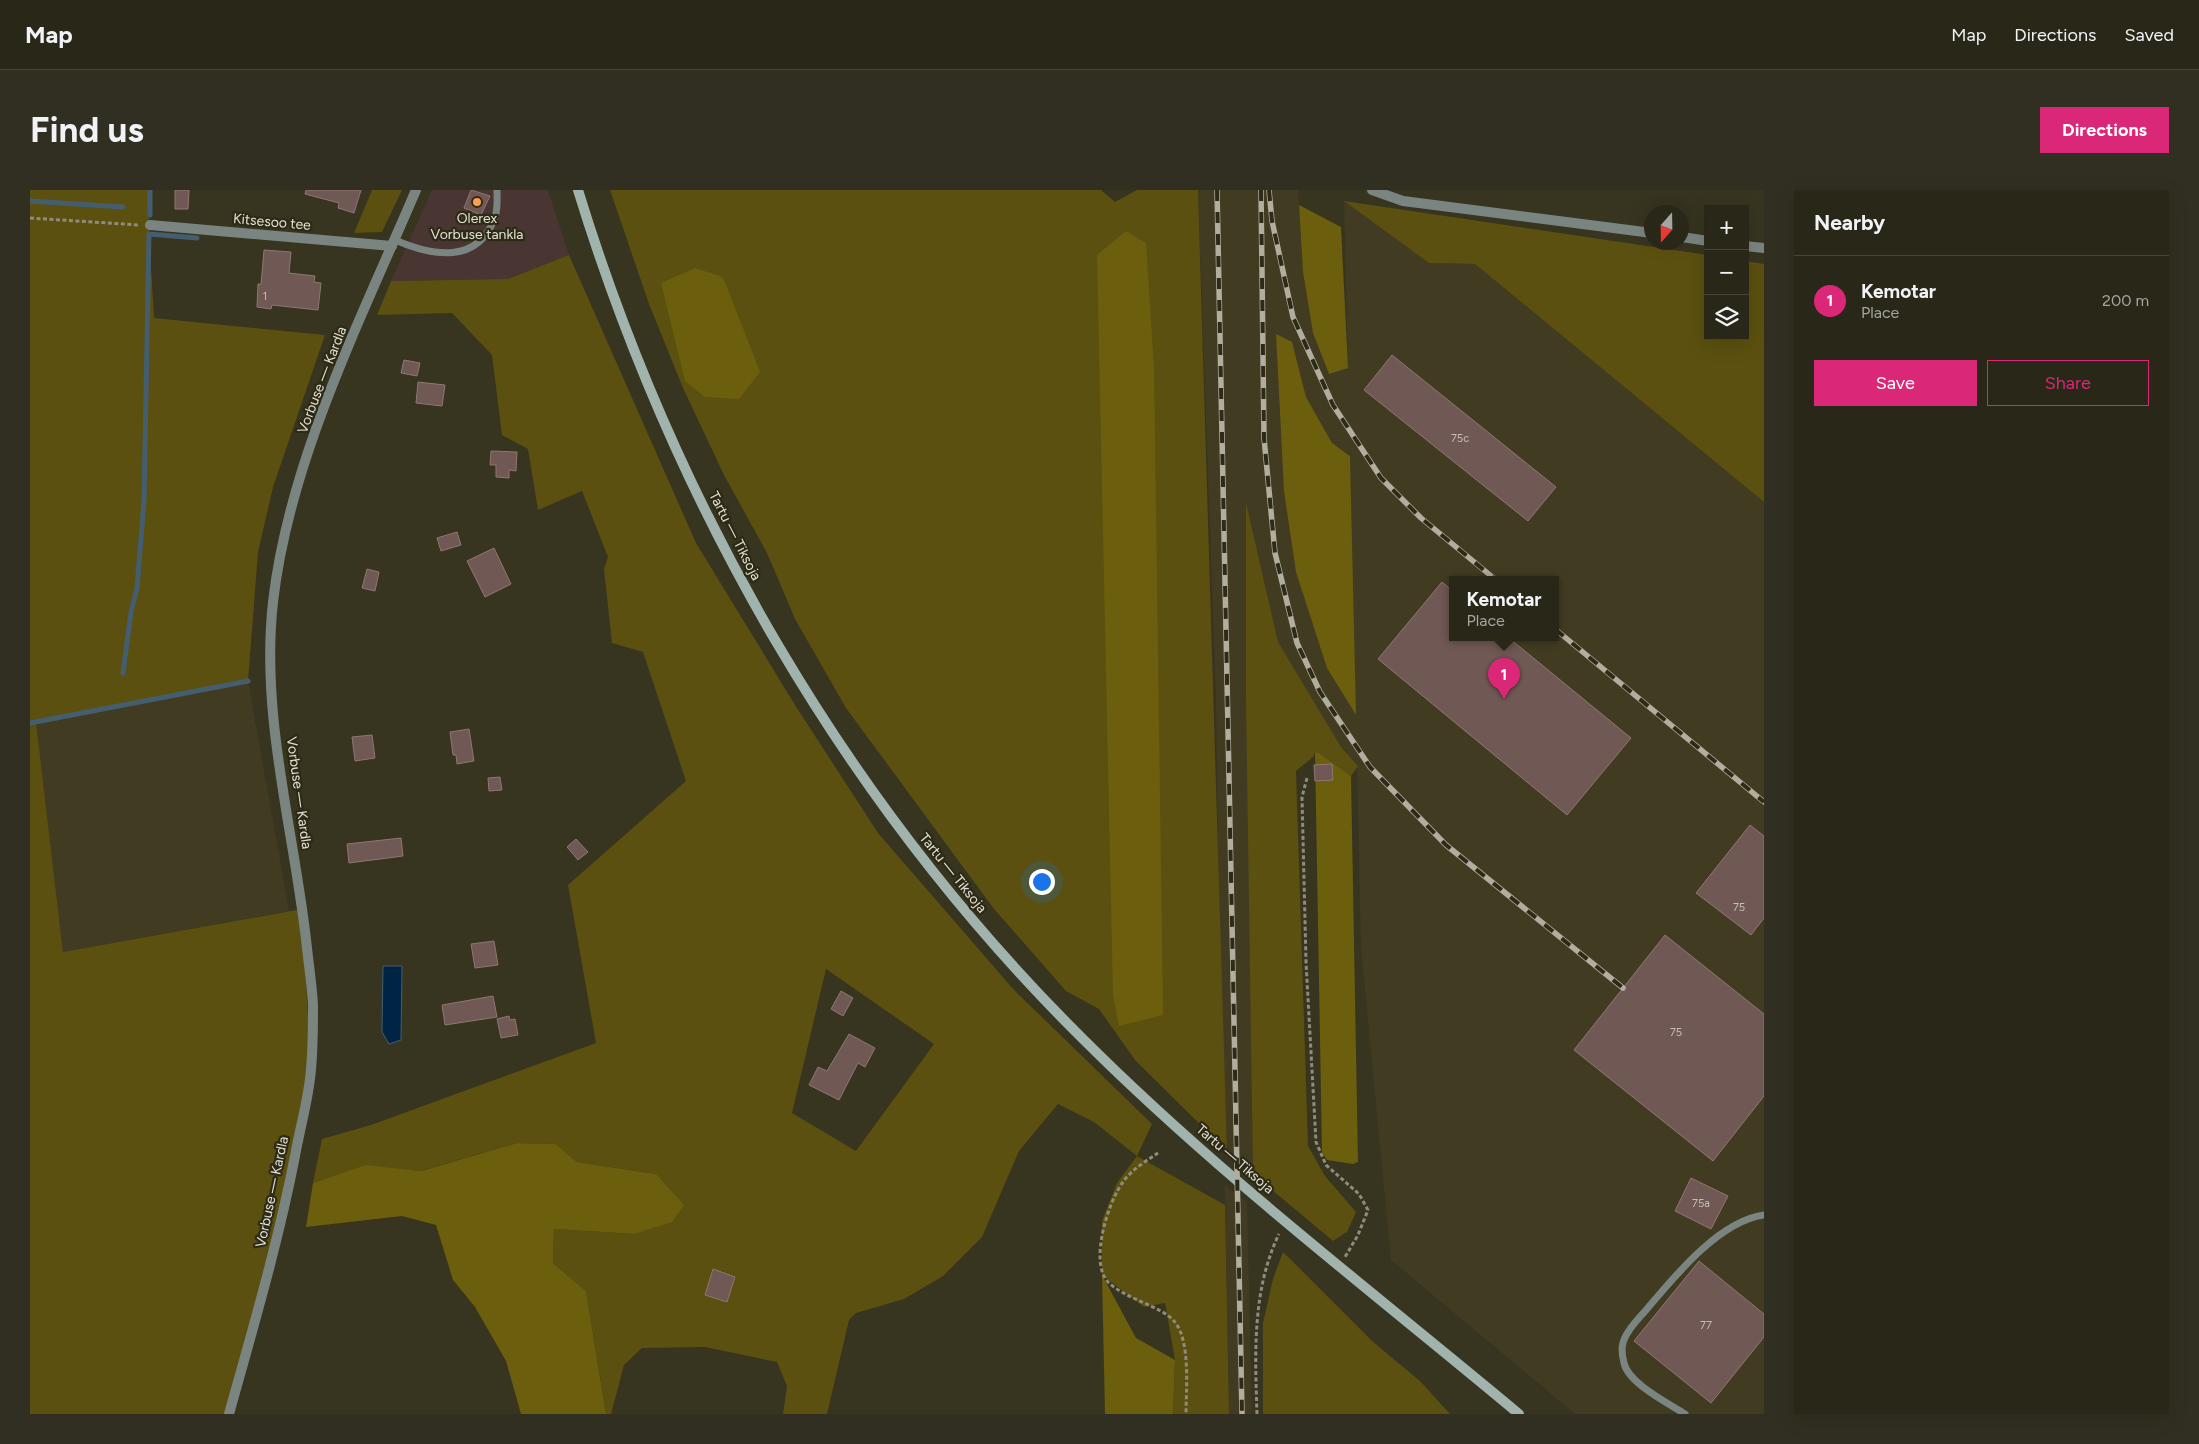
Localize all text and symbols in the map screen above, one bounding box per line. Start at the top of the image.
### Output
text: Map [25,20,73,49]
text: Map [1951,24,1986,46]
text: Directions [2014,24,2096,46]
text: Saved [2124,24,2174,46]
button: Directions [2040,107,2169,153]
text: Find us [30,109,144,151]
marker: Olerex Vorbuse tankla [471,196,483,208]
north arrow [1644,205,1689,250]
map controls [1704,205,1749,340]
button: + [1704,205,1749,250]
street label: Kitsesoo tee [232,210,312,234]
place label: Olerex Vorbuse tankla [431,210,523,243]
text: Nearby [1814,210,1885,235]
button: − [1704,250,1749,295]
text: Kemotar [1861,280,1936,303]
house number: 1 [263,290,267,303]
text: 1 [1827,291,1833,310]
text: 200 m [2102,291,2149,310]
button: layers [1704,295,1749,340]
text: Place [1861,303,1899,322]
street label: Vorbuse — Kardla [294,324,350,436]
button: Save [1814,360,1977,406]
button: Share [1987,360,2149,406]
house number: 75c [1451,432,1469,445]
street label: Tartu — Tiksoja [705,489,765,583]
popup [1449,576,1559,641]
text: Kemotar [1466,588,1542,611]
text: Place [1466,611,1505,630]
pin: 1 [1488,658,1520,699]
street label: Vorbuse — Kardla [283,736,315,850]
street label: Tartu — Tiksoja [916,830,990,916]
your location [1029,869,1055,895]
house number: 75 [1733,901,1745,914]
house number: 75 [1670,1026,1682,1039]
street label: Tartu — Tiksoja [1193,1121,1277,1197]
street label: Vorbuse — Kardla [252,1135,292,1249]
house number: 75a [1692,1197,1710,1210]
house number: 77 [1700,1319,1712,1332]

